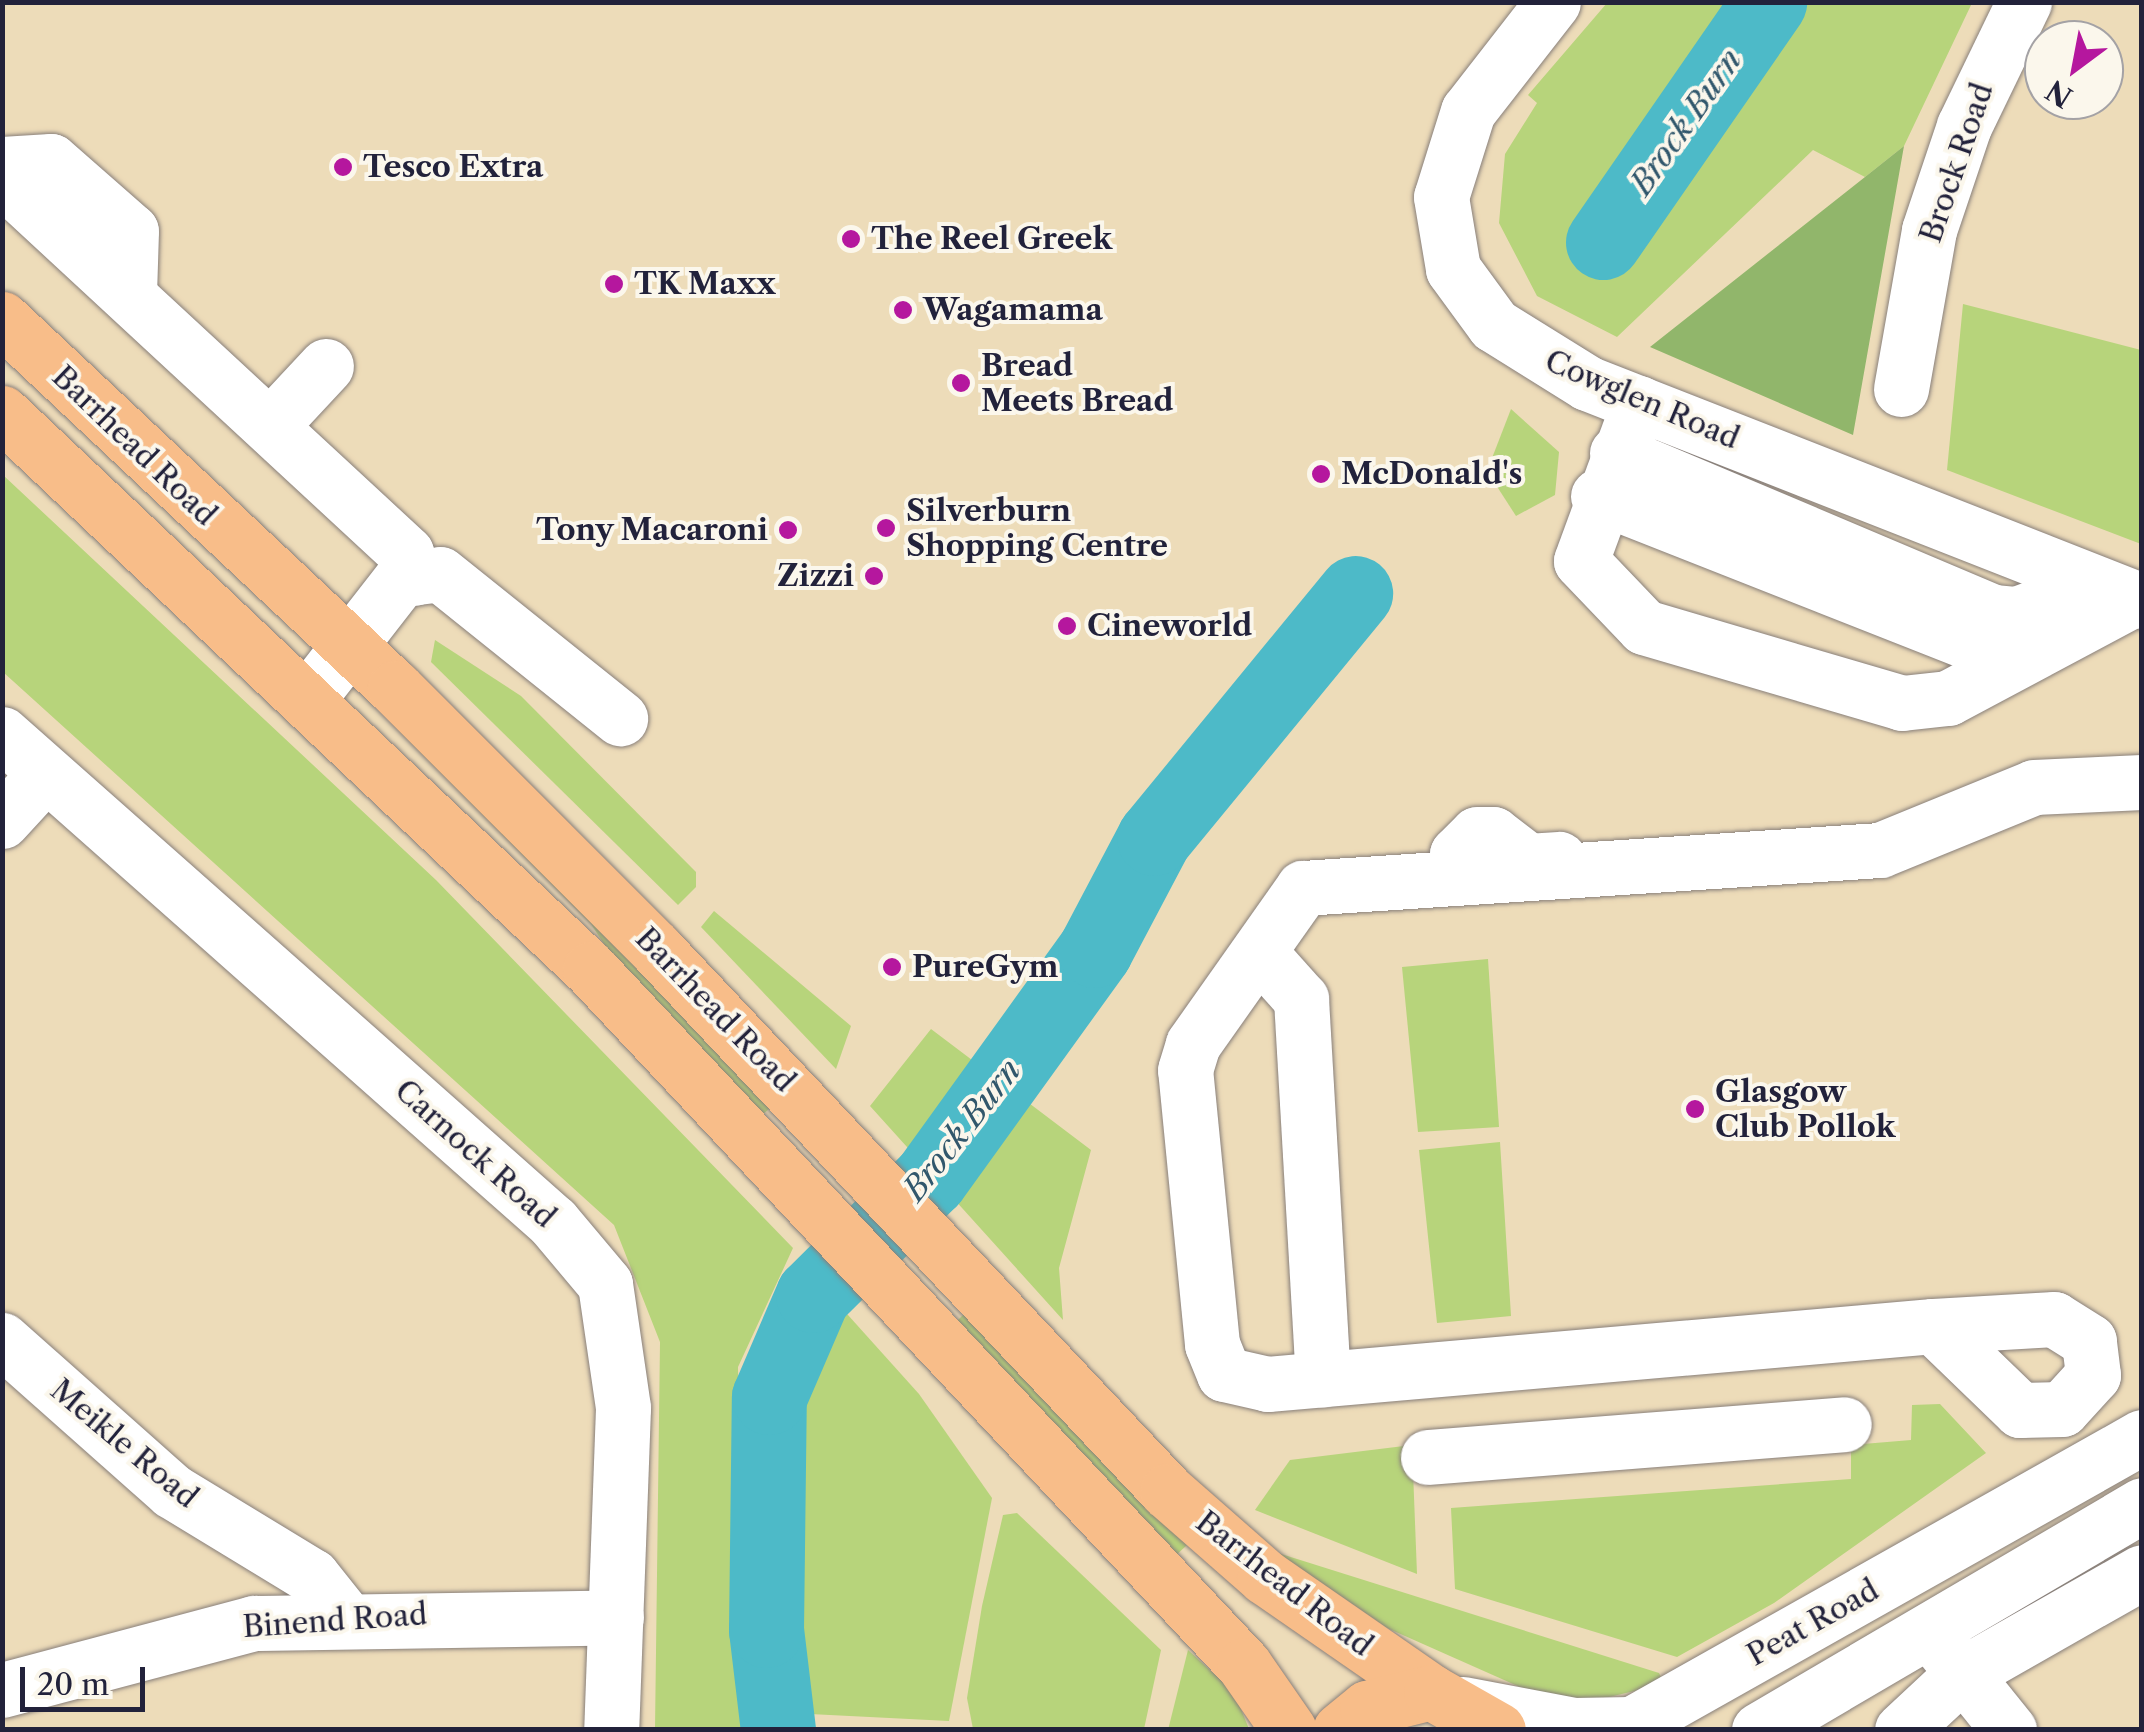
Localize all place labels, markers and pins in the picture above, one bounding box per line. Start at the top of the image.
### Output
place label: Tesco Extra [363,149,543,185]
marker: Tesco Extra [332,156,354,178]
place label: The Reel Greek [871,221,1112,257]
marker: The Reel Greek [840,228,862,250]
place label: TK Maxx [634,266,777,302]
marker: TK Maxx [603,273,625,295]
place label: Wagamama [923,292,1103,328]
marker: Wagamama [892,299,914,321]
place label: Bread Meets Bread [981,348,1173,418]
marker: Bread Meets Bread [950,372,972,394]
place label: McDonald's [1341,456,1522,492]
marker: McDonald's [1310,463,1332,485]
place label: Silverburn Shopping Centre [906,493,1168,564]
place label: Tony Macaroni [535,512,768,548]
marker: Silverburn Shopping Centre [875,517,897,539]
marker: Tony Macaroni [777,519,799,541]
place label: Zizzi [777,558,854,594]
marker: Zizzi [863,565,885,587]
place label: Cineworld [1087,608,1252,644]
marker: Cineworld [1056,615,1078,637]
place label: PureGym [912,949,1058,985]
marker: PureGym [881,956,903,978]
place label: Glasgow Club Pollok [1715,1074,1896,1144]
marker: Glasgow Club Pollok [1684,1098,1706,1120]

